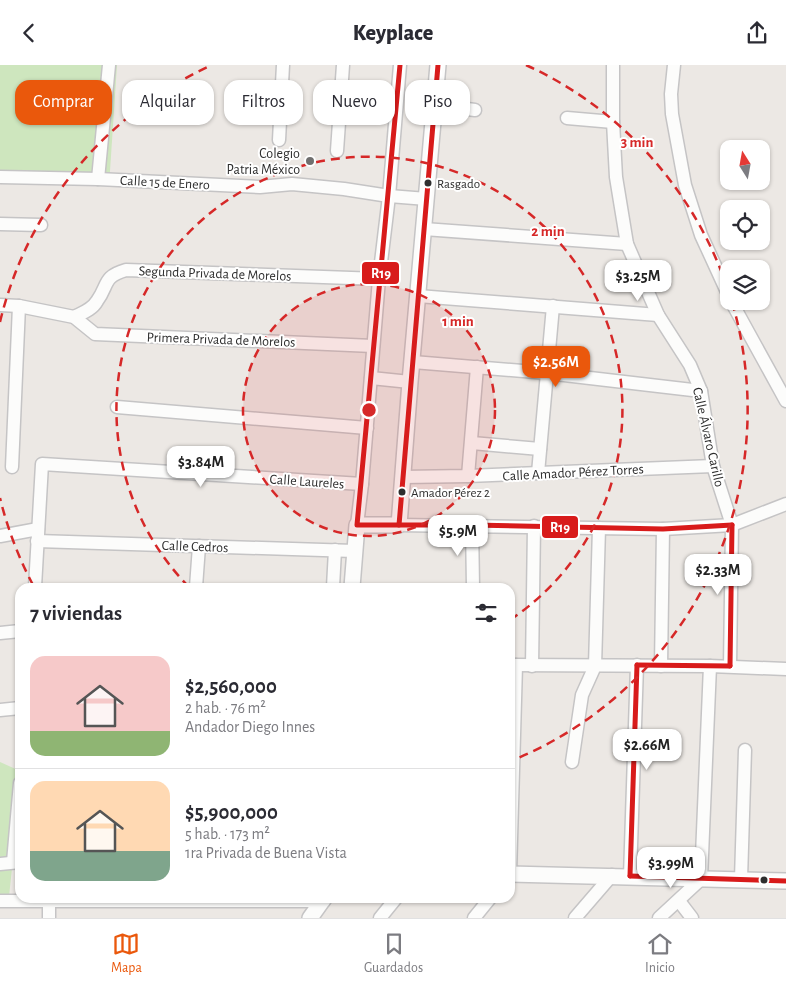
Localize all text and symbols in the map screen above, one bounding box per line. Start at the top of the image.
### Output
icon: back [15,19,43,47]
icon: share [743,19,771,47]
text: Keyplace [353,22,433,44]
chip: Comprar [15,80,112,125]
chip: Alquilar [122,80,214,125]
chip: Filtros [224,80,303,125]
chip: Nuevo [313,80,395,125]
chip: Piso [405,80,470,125]
text: 3 min [621,135,653,150]
north arrow [720,140,770,190]
map controls [720,140,770,310]
place label: Colegio Patria México [227,147,300,177]
marker: Colegio Patria México [304,155,316,167]
street label: Calle 15 de Enero [120,174,210,192]
marker: Rasgado [423,178,433,188]
place label: Rasgado [437,178,480,191]
button: locate [720,200,770,250]
text: 2 min [531,224,565,239]
pin: $3.25M [597,259,679,302]
button: layers [720,260,770,310]
line badge: R19 [361,261,400,285]
street label: Segunda Privada de Morelos [138,264,292,284]
text: R19 [371,267,391,281]
text: $3.25M [616,268,660,284]
text: 1 min [442,314,474,329]
street label: Primera Privada de Morelos [146,330,296,350]
pin: $2.56M [515,345,597,388]
text: $2.56M [533,354,579,370]
street label: Calle Álvaro Carillo [690,385,729,489]
centre of rings [360,401,378,419]
pin: $3.84M [160,445,242,488]
text: $3.84M [178,454,224,470]
street label: Calle Amador Pérez Torres [502,462,644,484]
street label: Calle Laureles [269,472,345,492]
marker: Amador Pérez 2 [397,487,407,497]
place label: Amador Pérez 2 [411,487,490,500]
pin: $5.9M [423,515,493,557]
line badge: R19 [541,515,579,539]
text: R19 [550,521,570,535]
text: $5.9M [439,523,477,539]
street label: Calle Cedros [161,539,229,555]
pin: $2.33M [677,553,759,596]
text: $2.33M [696,562,740,578]
icon: filters [472,599,500,627]
text: 7 viviendas [30,603,122,624]
icon: home [70,676,130,736]
text: $2,560,000 [185,676,277,697]
text: 2 hab. · 76 m² [185,700,266,716]
text: Andador Diego Innes [185,719,315,735]
pin: $2.66M [606,729,688,771]
text: $2.66M [624,737,670,753]
icon: home [70,801,130,861]
text: $5,900,000 [185,802,278,823]
text: 5 hab. · 173 m² [185,826,270,842]
text: 1ra Privada de Buena Vista [185,845,347,861]
pin: $3.99M [630,847,712,889]
text: $3.99M [648,855,694,871]
unlabelled marker [759,875,769,885]
tab: Mapa [111,930,142,977]
tab: Guardados [364,930,423,977]
tab: Inicio [645,930,675,977]

